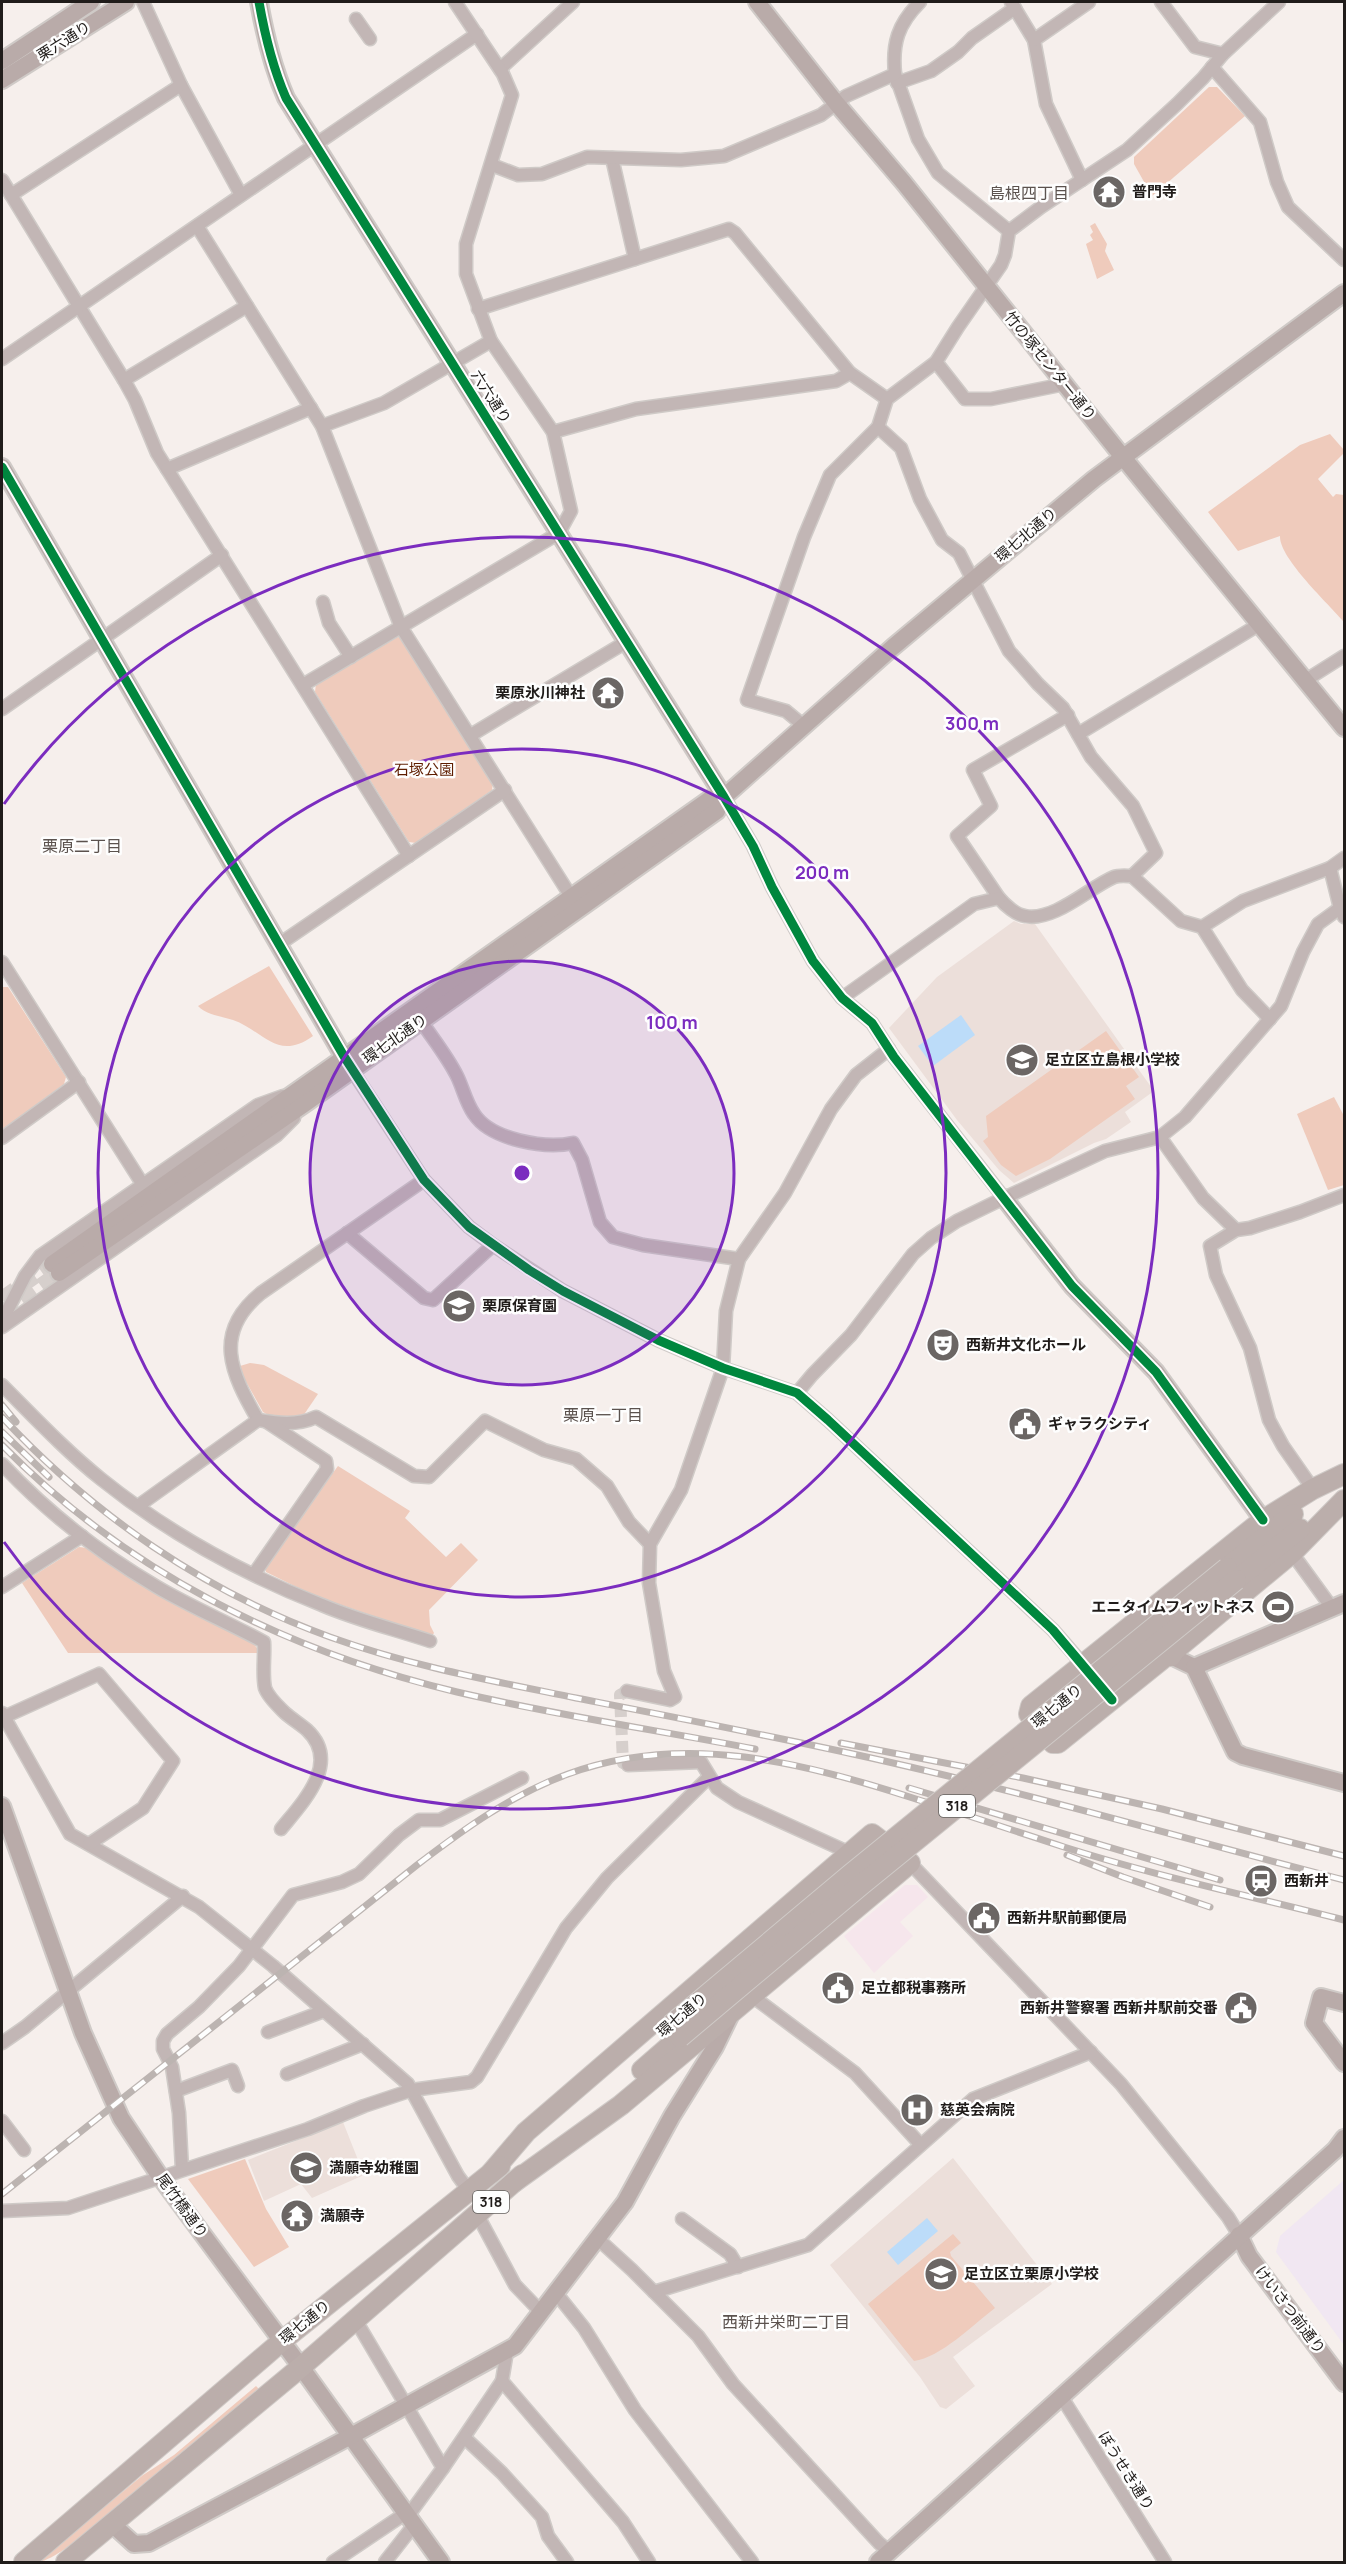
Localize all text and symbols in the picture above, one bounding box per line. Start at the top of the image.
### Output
street label: 栗六通り [33,16,95,65]
temple icon: 普門寺 [1091,174,1127,210]
place label: 普門寺 [1132,181,1177,202]
district label: 島根四丁目 [989,182,1069,204]
street label: 竹の塚センター通り [1000,307,1101,425]
street label: 六六通り [467,366,516,428]
street label: 環七北通り [990,502,1061,567]
temple icon: 栗原氷川神社 [590,675,626,711]
place label: 栗原氷川神社 [495,682,585,703]
text: 300 m [945,711,999,735]
park label: 石塚公園 [394,759,454,780]
district label: 栗原二丁目 [42,835,122,857]
text: 200 m [795,860,849,884]
street label: 環七北通り [358,1008,431,1069]
text: 100 m [646,1010,698,1034]
school or university icon: 足立区立島根小学校 [1004,1042,1040,1078]
place label: 足立区立島根小学校 [1045,1049,1180,1070]
centre of rings [512,1163,532,1183]
school or university icon: 栗原保育園 [441,1288,477,1324]
place label: 栗原保育園 [482,1295,557,1316]
theatre icon: 西新井文化ホール [925,1327,961,1363]
place label: 西新井文化ホール [966,1334,1086,1355]
district label: 栗原一丁目 [563,1404,643,1426]
public building icon: ギャラクシティ [1007,1406,1043,1442]
place label: ギャラクシティ [1048,1413,1152,1434]
sports icon: エニタイムフィットネス [1260,1589,1296,1625]
place label: エニタイムフィットネス [1091,1596,1255,1617]
street label: 環七通り [1027,1679,1087,1733]
road number: 318 [939,1795,975,1817]
station icon: 西新井 [1243,1863,1279,1899]
place label: 西新井 [1284,1870,1329,1891]
public building icon: 西新井駅前郵便局 [966,1900,1002,1936]
place label: 西新井駅前郵便局 [1007,1907,1127,1928]
public building icon: 足立都税事務所 [820,1970,856,2006]
place label: 足立都税事務所 [861,1977,966,1998]
street label: 環七通り [652,1987,711,2042]
public building icon: 西新井警察署 西新井駅前交番 [1223,1990,1259,2026]
place label: 西新井警察署 西新井駅前交番 [1020,1997,1218,2018]
hospital icon: 慈英会病院 [899,2092,935,2128]
place label: 慈英会病院 [940,2099,1015,2120]
school or university icon: 満願寺幼稚園 [288,2150,324,2186]
place label: 満願寺幼稚園 [329,2157,419,2178]
street label: 尾竹橋通り [152,2169,213,2242]
road number: 318 [473,2191,509,2213]
temple icon: 満願寺 [279,2198,315,2234]
place label: 満願寺 [320,2205,365,2226]
school or university icon: 足立区立栗原小学校 [923,2256,959,2292]
street label: けいさつ前通り [1250,2261,1330,2358]
place label: 足立区立栗原小学校 [964,2263,1099,2284]
street label: 環七通り [275,2295,335,2349]
district label: 西新井栄町二丁目 [722,2311,850,2333]
street label: ぼうせき通り [1094,2427,1159,2514]

